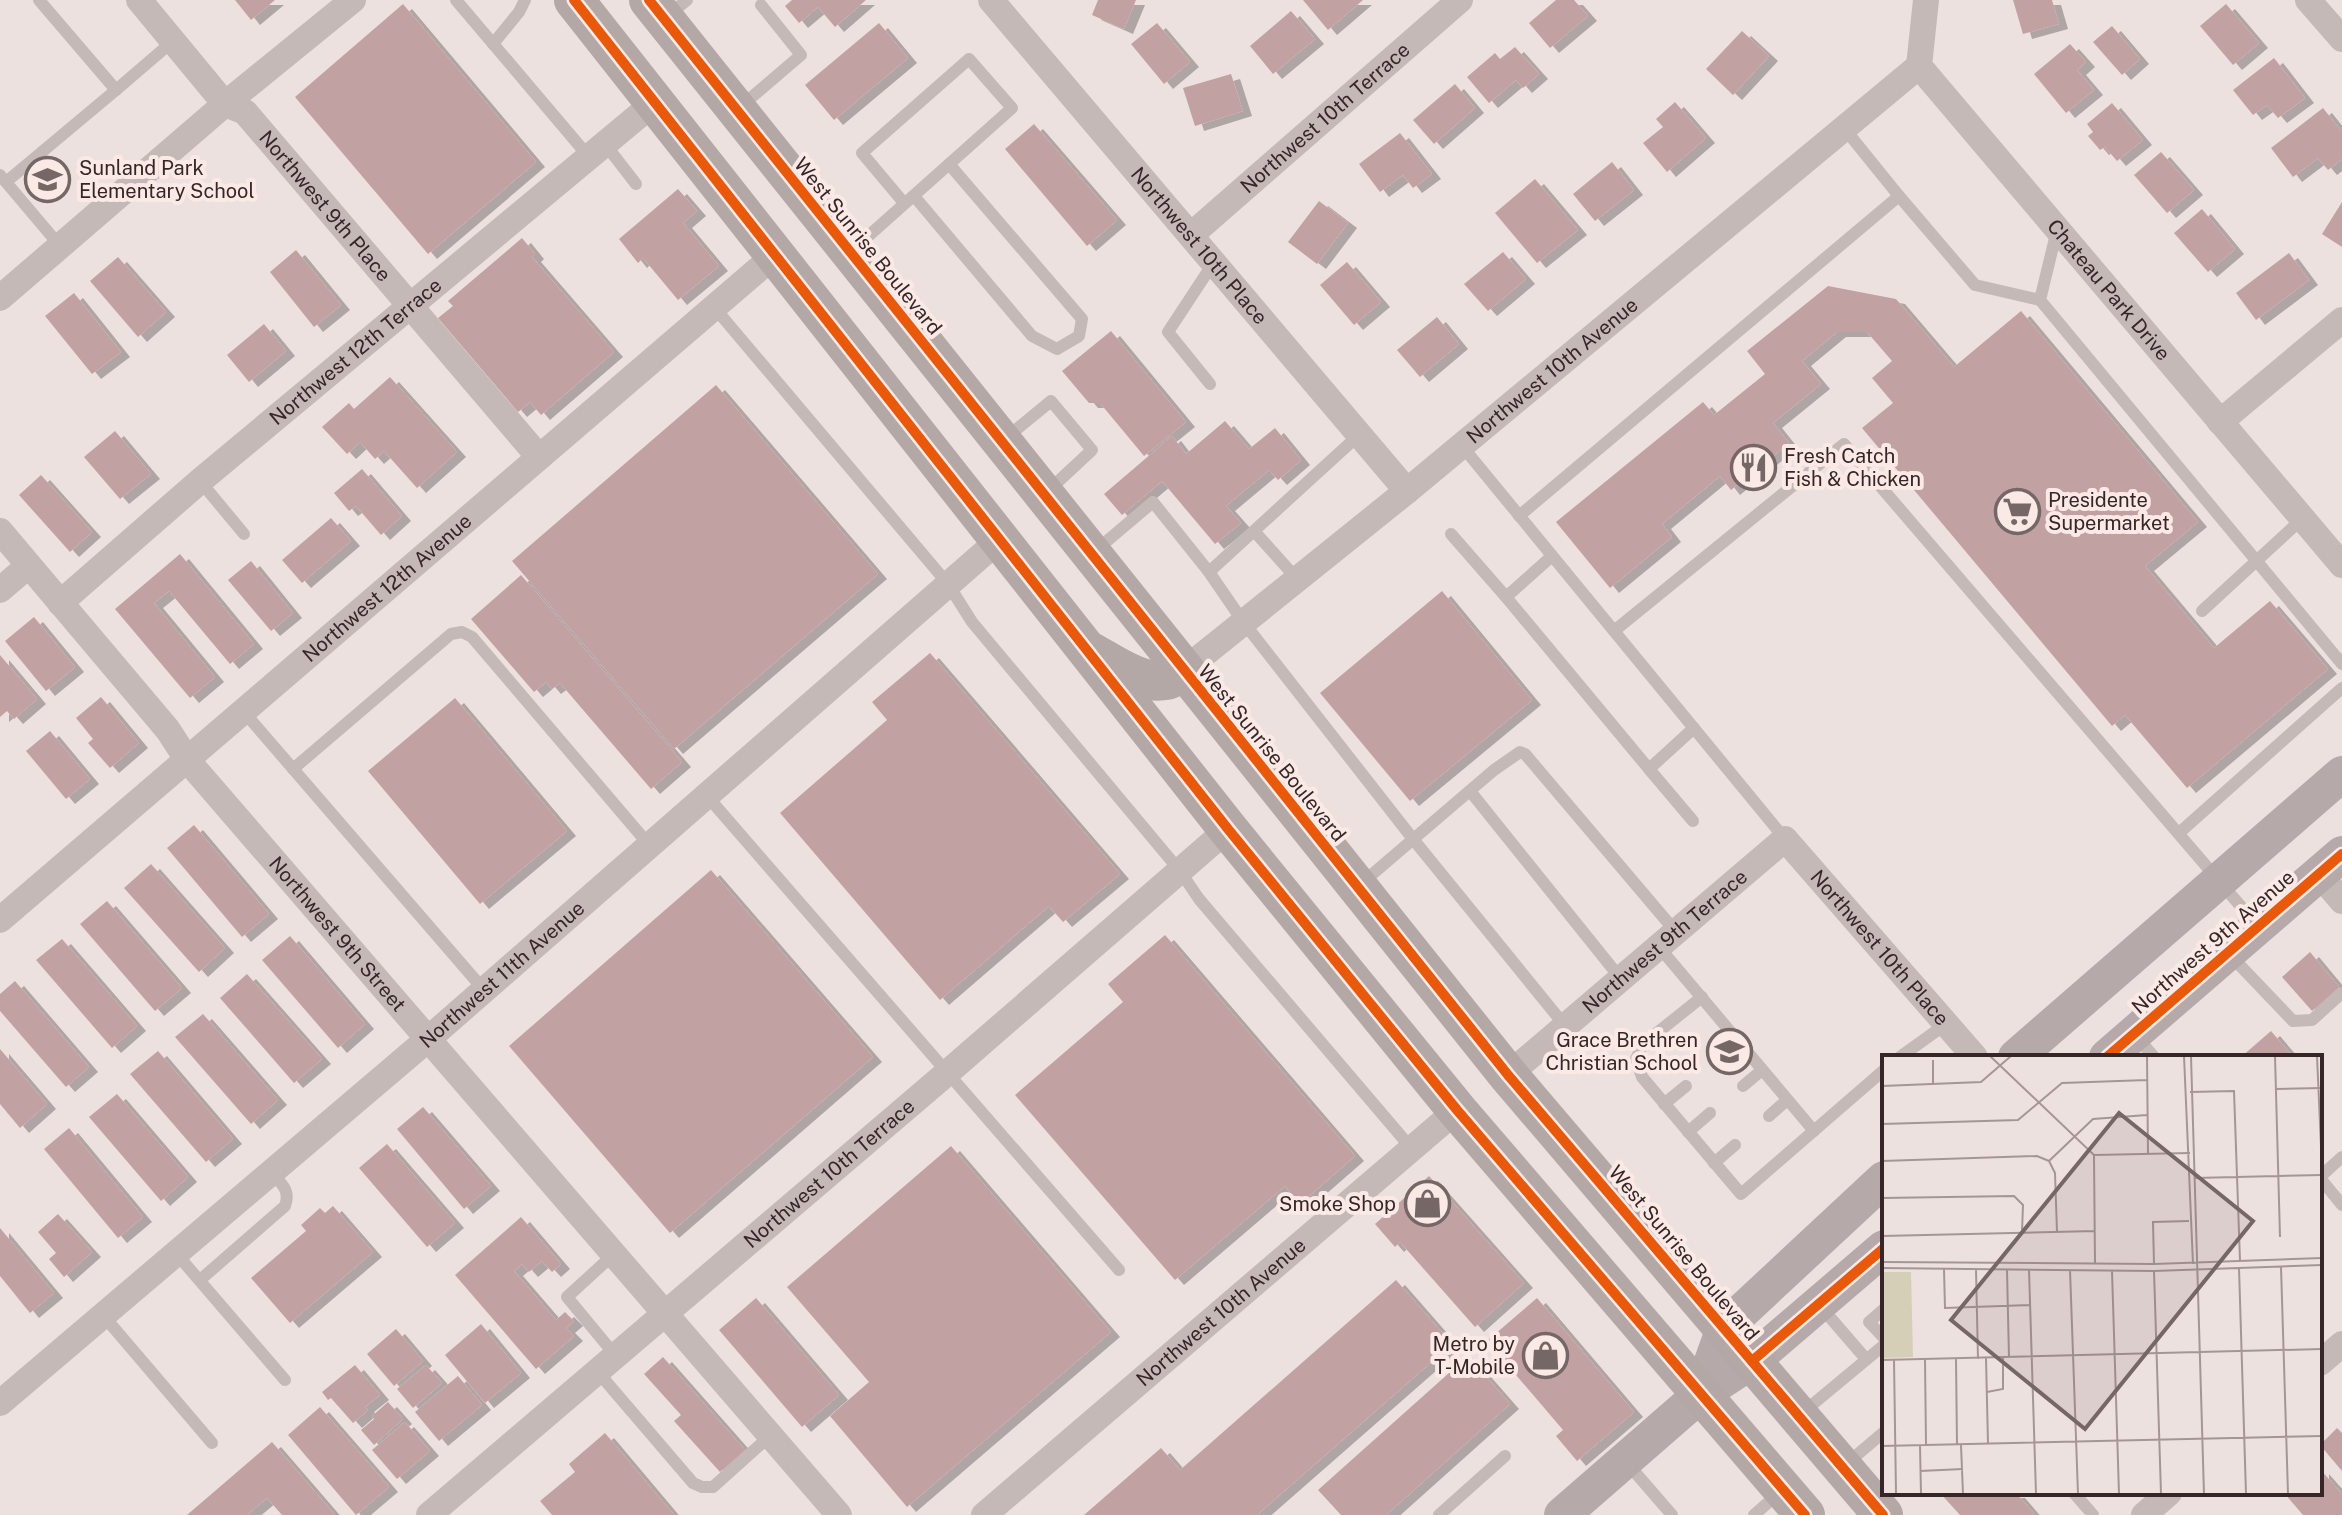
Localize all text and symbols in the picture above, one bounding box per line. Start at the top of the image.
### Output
street label: Northwest 10th Terrace [1235,37,1415,198]
street label: Northwest 9th Place [254,126,396,286]
street label: West Sunrise Boulevard [789,152,947,340]
school or university icon: Sunland Park Elementary School [24,156,72,204]
place label: Sunland Park Elementary School [79,156,254,203]
street label: Northwest 10th Place [1126,162,1272,329]
street label: Chateau Park Drive [2042,214,2175,365]
street label: Northwest 12th Terrace [265,273,446,430]
street label: Northwest 10th Avenue [1462,293,1643,449]
restaurant icon: Fresh Catch Fish & Chicken [1729,444,1777,492]
place label: Fresh Catch Fish & Chicken [1784,444,1921,491]
supermarket icon: Presidente Supermarket [1993,487,2041,535]
place label: Presidente Supermarket [2048,488,2170,535]
street label: Northwest 12th Avenue [298,509,476,667]
street label: West Sunrise Boulevard [1193,659,1351,847]
street label: Northwest 9th Street [264,852,411,1017]
street label: Northwest 9th Terrace [1577,864,1752,1018]
street label: Northwest 10th Place [1805,865,1954,1030]
street label: Northwest 9th Avenue [2127,865,2299,1019]
street label: Northwest 11th Avenue [415,896,589,1053]
place label: Grace Brethren Christian School [1546,1028,1698,1075]
school or university icon: Grace Brethren Christian School [1705,1028,1753,1076]
inset map [1882,1055,2322,1495]
street label: Northwest 10th Terrace [739,1094,919,1253]
street label: West Sunrise Boulevard [1604,1161,1764,1345]
shop icon: Smoke Shop [1403,1180,1451,1228]
place label: Smoke Shop [1279,1192,1396,1216]
street label: Northwest 10th Avenue [1131,1233,1311,1391]
shop icon: Metro by T-Mobile [1522,1331,1570,1379]
place label: Metro by T-Mobile [1433,1332,1515,1379]

